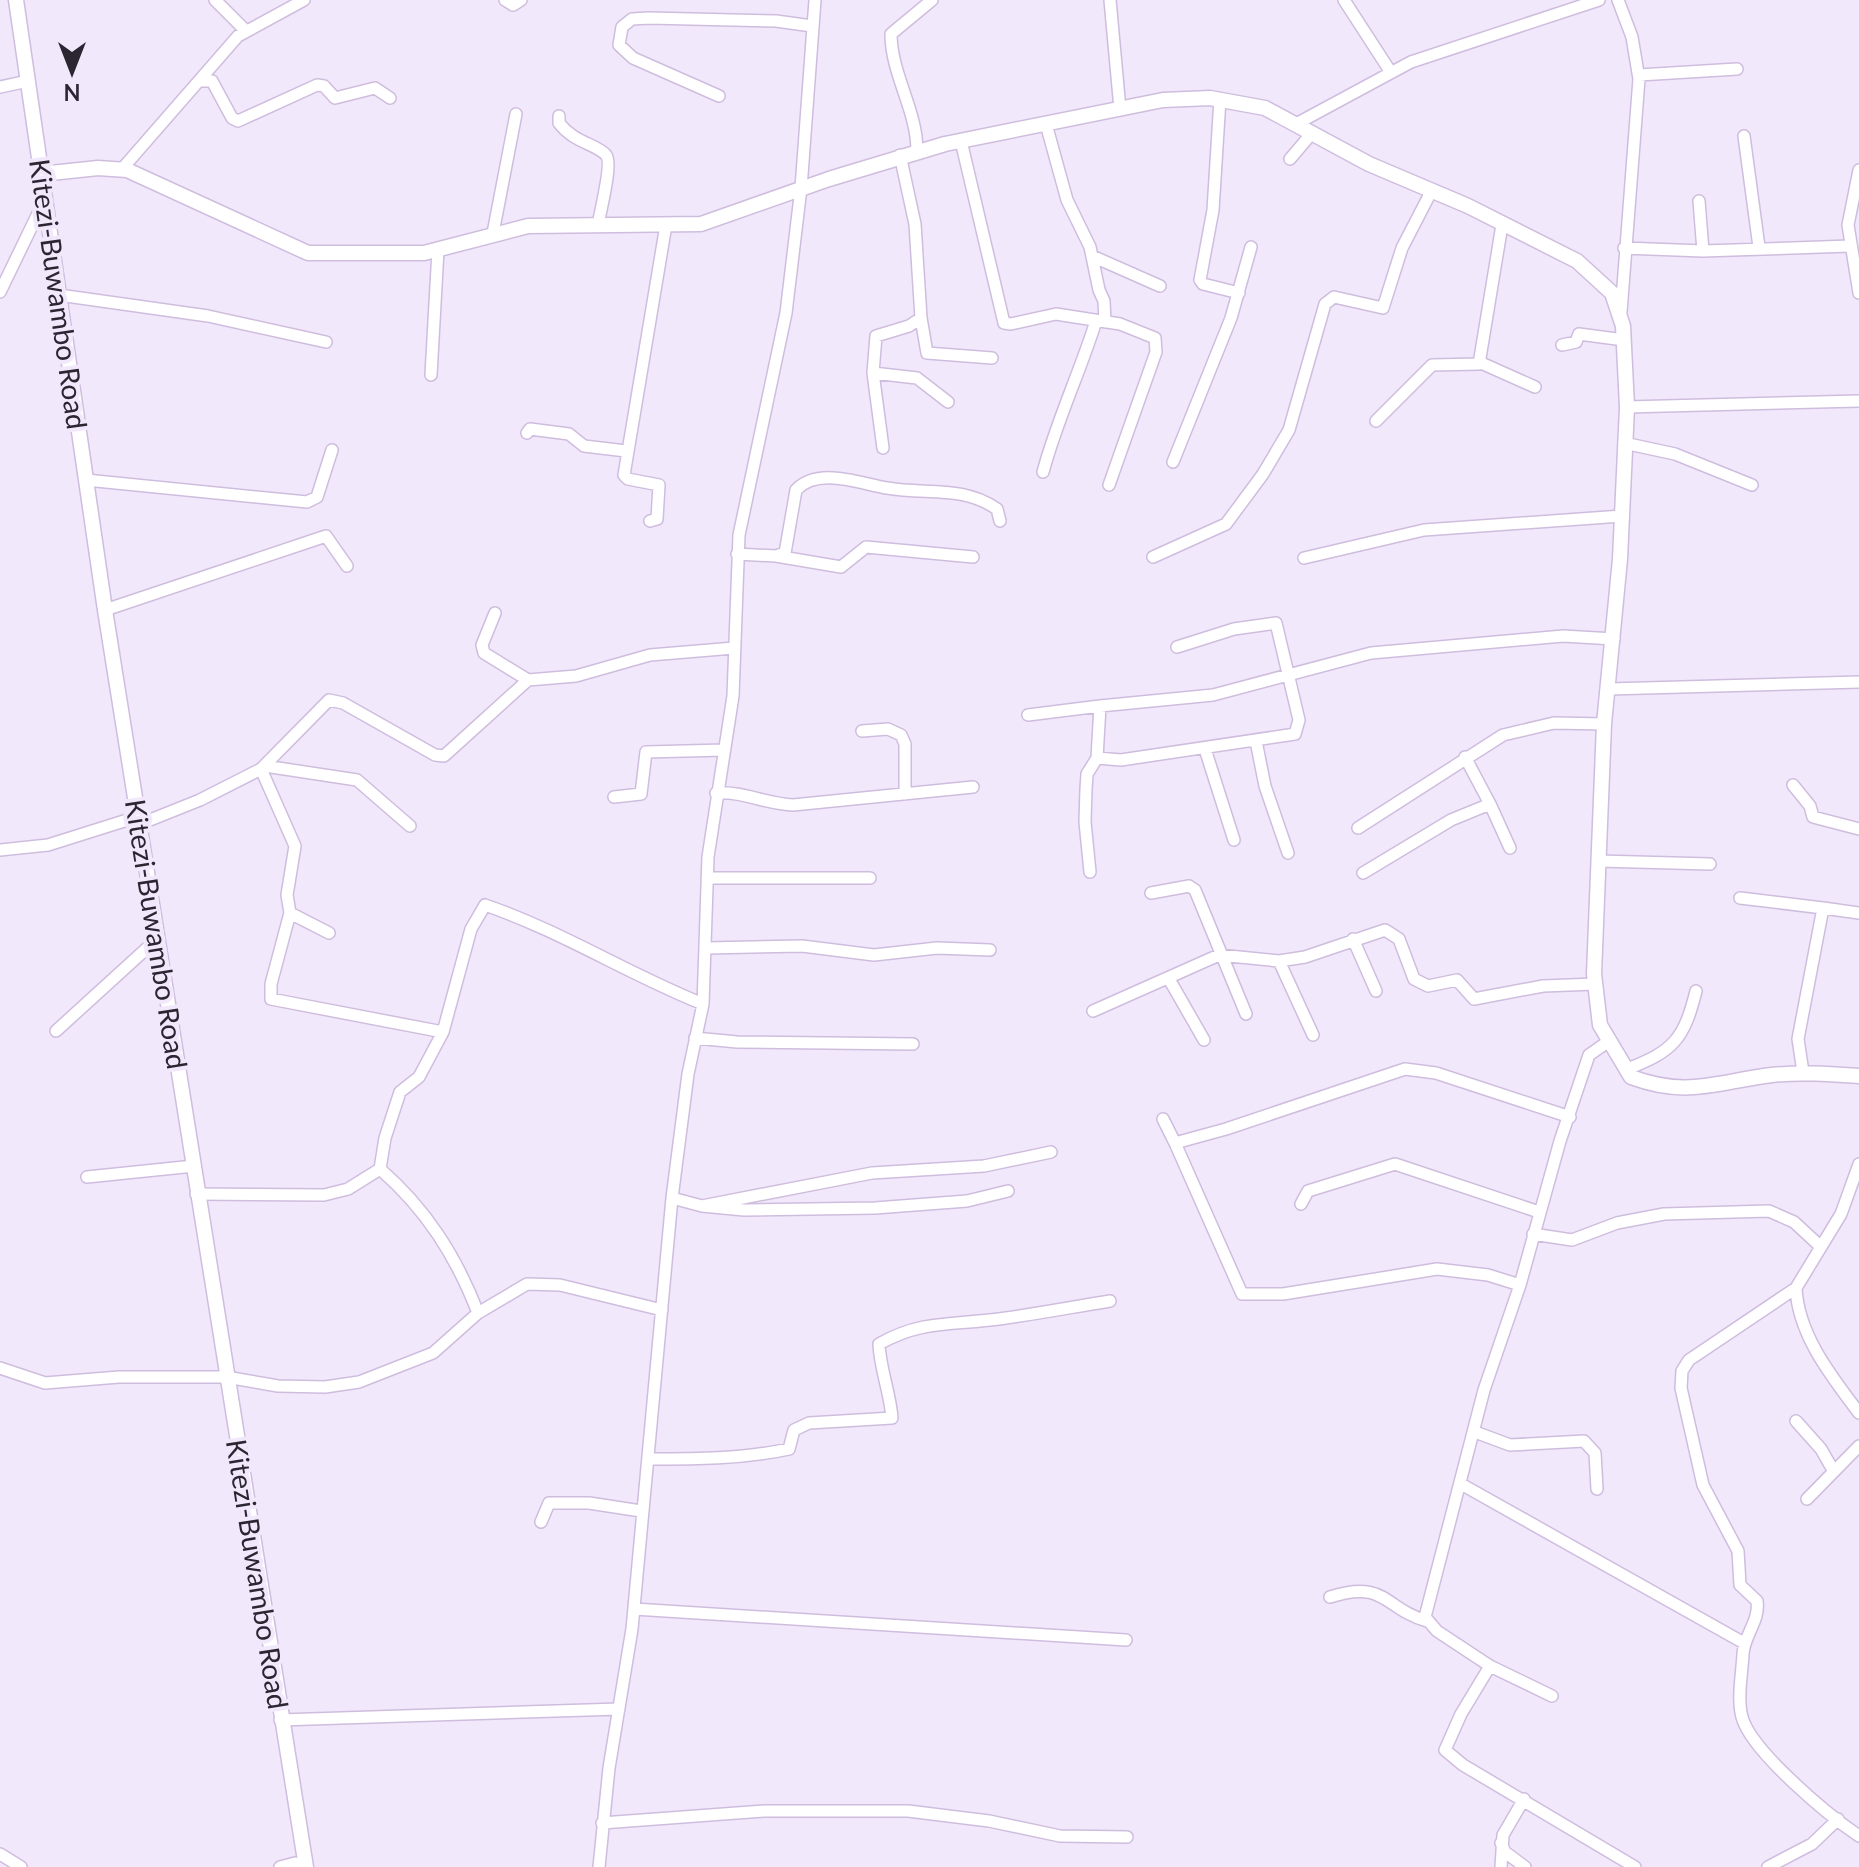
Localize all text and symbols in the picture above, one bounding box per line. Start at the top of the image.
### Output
north arrow [32,32,112,112]
text: N [64,79,80,106]
street label: Kitezi-Buwambo Road [23,157,95,431]
street label: Kitezi-Buwambo Road [119,797,195,1071]
street label: Kitezi-Buwambo Road [220,1437,296,1711]

